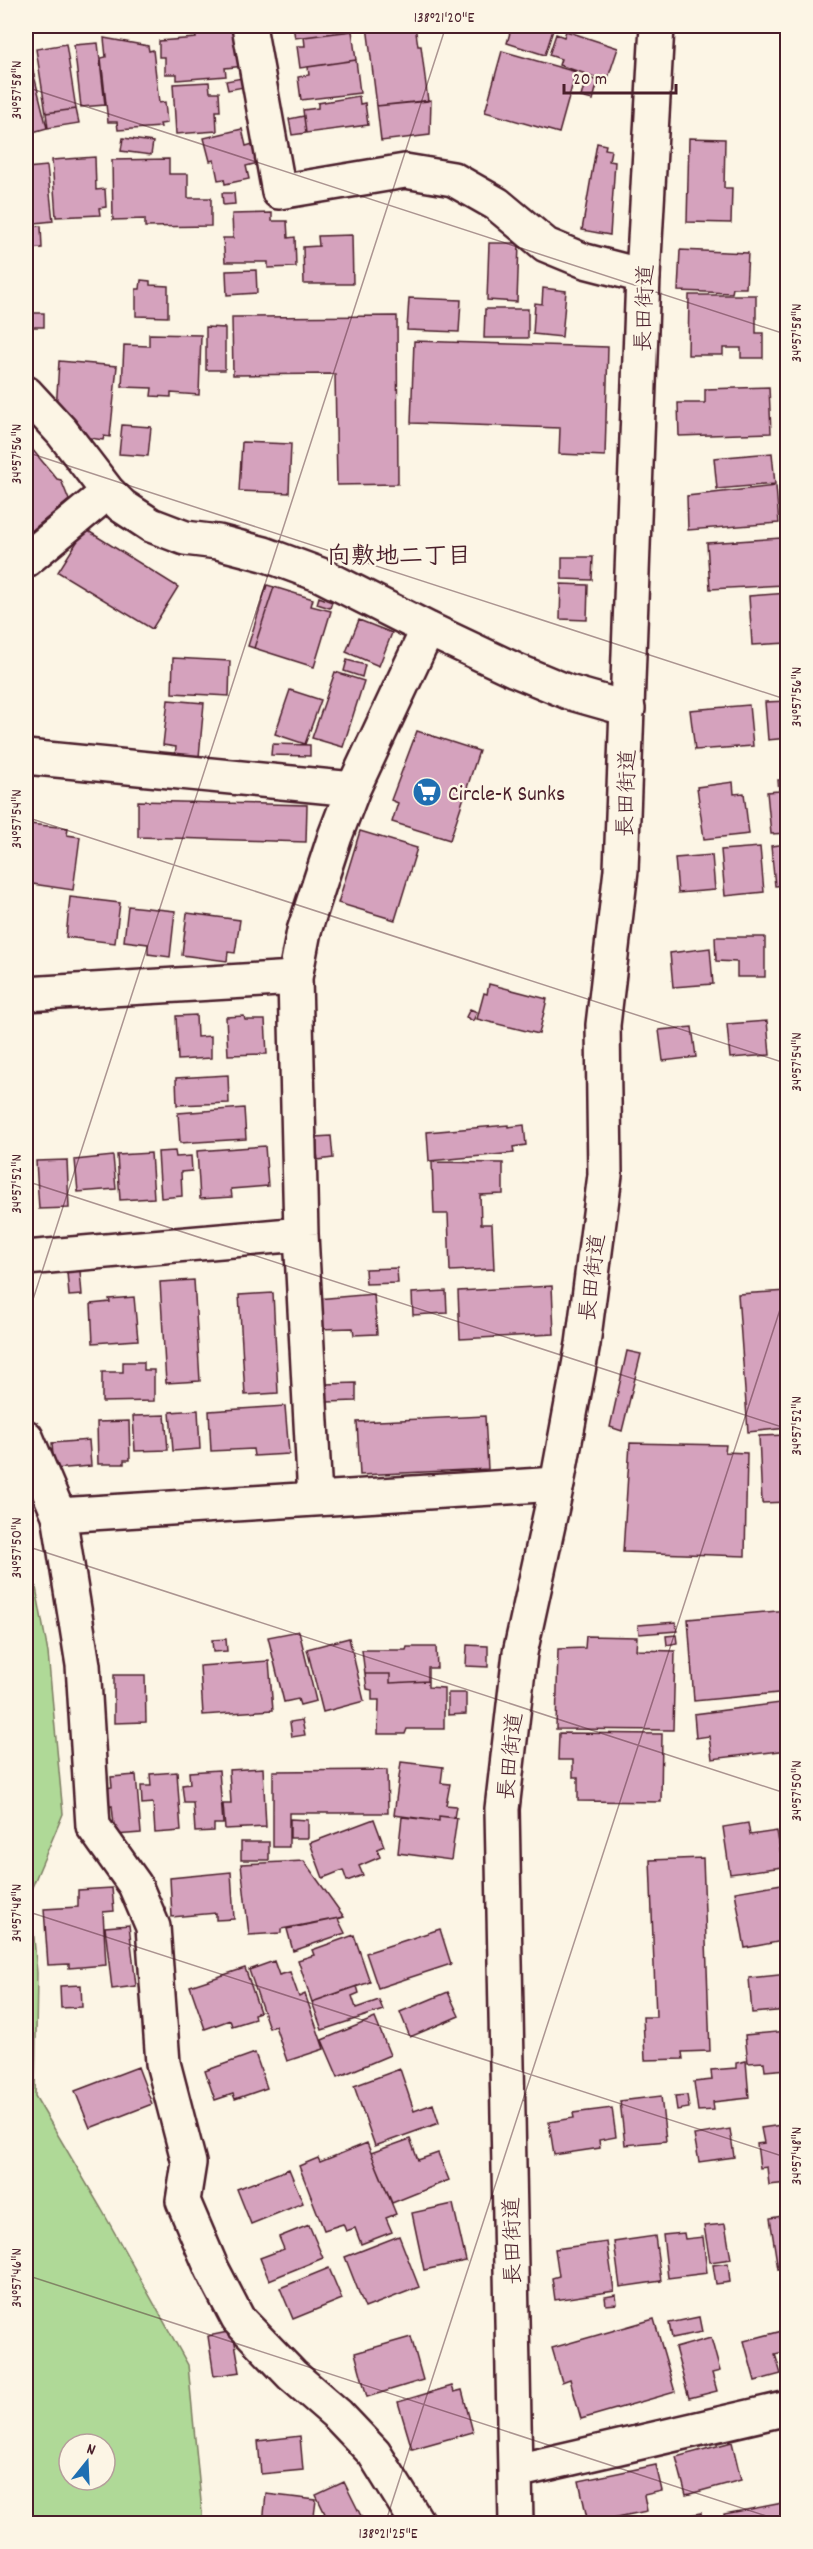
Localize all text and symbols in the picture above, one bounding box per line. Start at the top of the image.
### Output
text: 138°21'20"E [414,8,474,30]
scale bar [564,57,676,95]
text: 34°57'58"N [7,60,29,120]
text: 20 m [573,68,607,93]
street label: 長田街道 [629,264,664,353]
text: 34°57'58"N [787,303,809,363]
text: 34°57'56"N [7,424,29,484]
district label: 向敷地二丁目 [327,541,471,575]
text: 34°57'56"N [787,667,809,727]
street label: 長田街道 [611,749,646,838]
supermarket icon: Circle-K Sunks [411,776,443,808]
place label: Circle-K Sunks [448,780,565,811]
text: 34°57'54"N [7,789,29,849]
text: 34°57'54"N [787,1032,809,1092]
text: 34°57'52"N [7,1154,29,1214]
street label: 長田街道 [574,1232,615,1323]
text: 34°57'52"N [787,1396,809,1456]
text: 34°57'50"N [7,1517,29,1579]
street label: 長田街道 [492,1711,532,1802]
text: 34°57'50"N [787,1760,809,1822]
text: 34°57'48"N [7,1884,29,1942]
text: 34°57'48"N [787,2127,809,2185]
street label: 長田街道 [498,2197,531,2285]
text: 34°57'46"N [7,2248,29,2308]
north arrow [57,2432,117,2492]
text: N [84,2438,98,2462]
text: 138°21'25"E [358,2524,418,2546]

